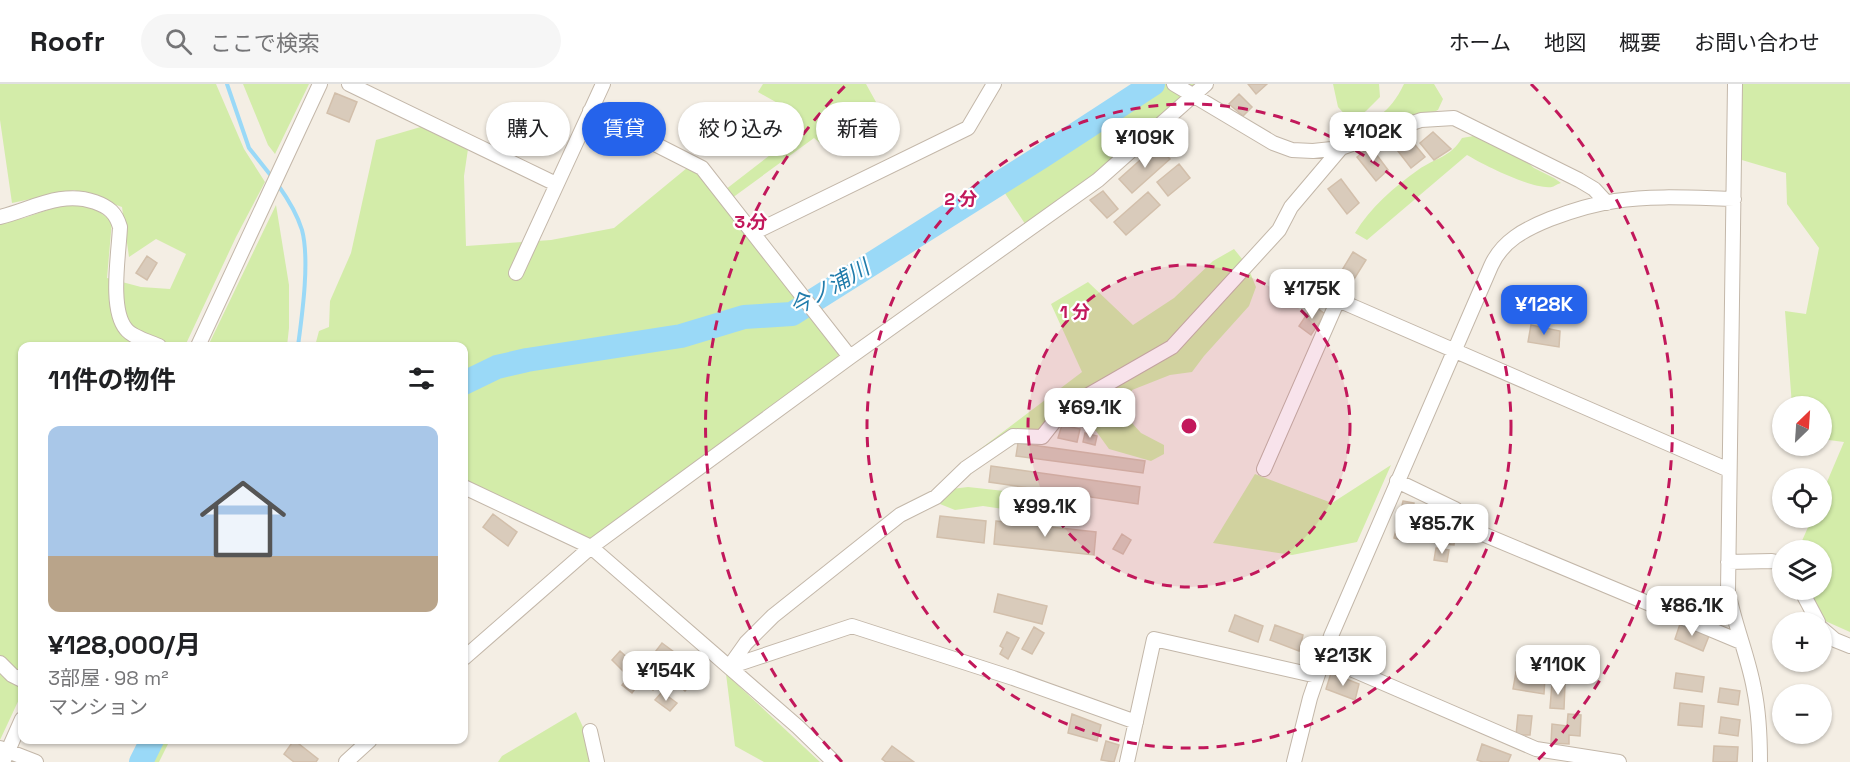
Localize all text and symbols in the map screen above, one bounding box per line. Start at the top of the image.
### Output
search box [141,14,561,68]
text: Roofr [30,23,105,59]
icon: search [162,25,195,58]
text: ここで検索 [210,29,320,57]
text: ホーム [1449,29,1511,56]
text: 地図 [1544,29,1586,56]
text: 概要 [1619,29,1661,56]
text: お問い合わせ [1694,29,1820,56]
chip: 購入 [486,102,570,156]
chip: 賃貸 [582,102,666,156]
chip: 絞り込み [678,102,804,156]
chip: 新着 [816,102,900,156]
pin: ¥102K [1331,112,1415,163]
pin: ¥109K [1103,118,1187,169]
text: ¥102K [1344,118,1402,144]
text: ¥109K [1115,124,1175,150]
text: 2 分 [944,187,978,210]
text: 3 分 [734,210,768,233]
water label: 今ノ浦川 [784,252,876,321]
pin: ¥175K [1270,269,1354,320]
text: ¥175K [1283,275,1341,301]
pin: ¥128K [1502,285,1586,336]
text: ¥128K [1515,291,1573,317]
text: 1 分 [1060,300,1090,323]
icon: filters [405,362,438,395]
text: 11件の物件 [48,363,176,397]
pin: ¥69.1K [1041,388,1139,439]
text: ¥69.1K [1058,394,1122,420]
north arrow [1772,396,1832,456]
map controls [1772,396,1832,744]
centre of rings [1179,416,1199,436]
icon: home [189,465,297,573]
button: locate [1772,468,1832,528]
pin: ¥99.1K [996,487,1094,538]
text: ¥99.1K [1013,493,1077,519]
pin: ¥85.7K [1393,504,1491,555]
text: ¥85.7K [1409,510,1475,536]
button: layers [1772,540,1832,600]
pin: ¥86.1K [1643,586,1741,637]
text: ¥86.1K [1660,592,1724,618]
button: + [1772,612,1832,672]
text: ¥128,000/月 [48,628,201,662]
pin: ¥213K [1301,636,1385,687]
text: ¥213K [1314,642,1372,668]
pin: ¥110K [1516,645,1600,696]
pin: ¥154K [624,651,708,702]
text: ¥110K [1530,651,1586,677]
text: ¥154K [637,657,695,683]
text: 3部屋 · 98 m² [48,665,168,691]
button: − [1772,684,1832,744]
text: マンション [48,694,148,720]

